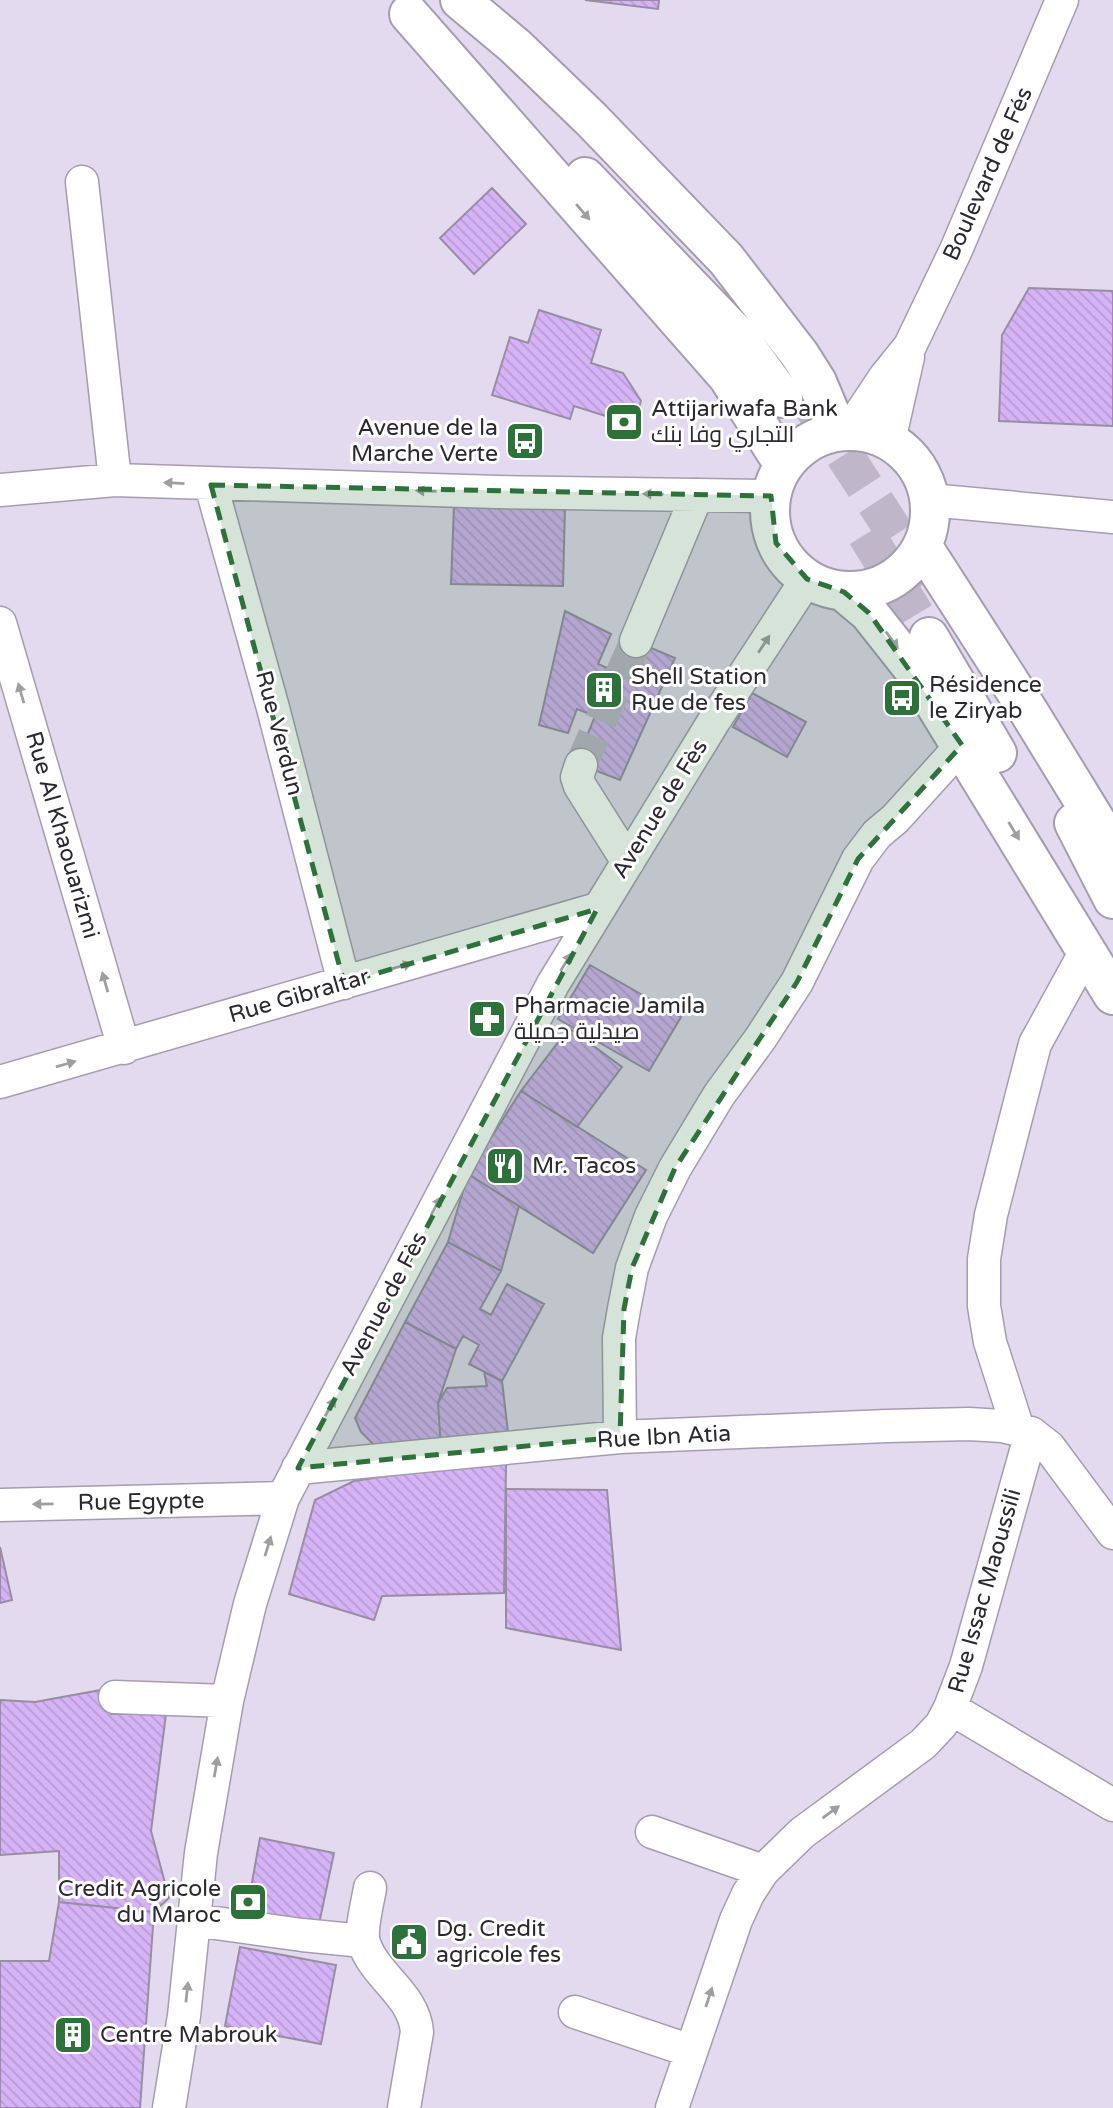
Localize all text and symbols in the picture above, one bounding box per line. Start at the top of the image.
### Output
street label: Boulevard de Fés [937,83,1039,265]
one-way arrow [575,204,590,221]
place label: Attijariwafa Bank التجاري وفا بنك [651,395,838,452]
bank icon: Attijariwafa Bank التجاري وفا بنك [603,401,645,443]
place label: Avenue de la Marche Verte [351,414,498,468]
bus stop icon: Avenue de la Marche Verte [504,420,546,462]
one-way arrow [163,477,185,488]
one-way arrow [415,485,437,496]
one-way arrow [642,488,664,500]
one-way arrow [884,631,898,649]
one-way arrow [757,634,770,654]
place label: Shell Station Rue de fes [631,663,767,717]
street label: Rue Verdun [249,668,309,798]
building icon: Shell Station Rue de fes [583,669,625,711]
place label: Résidence le Ziryab [929,671,1042,725]
bus stop icon: Résidence le Ziryab [881,677,923,719]
one-way arrow [15,683,25,704]
street label: Rue Al Khaouarizmi [19,728,105,942]
street label: Avenue de Fès [606,734,714,884]
one-way arrow [1008,822,1021,841]
one-way arrow [560,953,572,972]
one-way arrow [391,960,413,971]
street label: Rue Gibraltar [225,963,373,1029]
one-way arrow [99,972,109,993]
place label: Pharmacie Jamila صيدلية جميلة [514,992,705,1046]
pharmacy icon: Pharmacie Jamila صيدلية جميلة [466,998,508,1040]
one-way arrow [55,1058,77,1069]
restaurant icon: Mr. Tacos [484,1145,526,1187]
place label: Mr. Tacos [532,1152,636,1180]
one-way arrow [430,1196,442,1216]
street label: Avenue de Fès [334,1227,434,1381]
one-way arrow [324,1397,335,1417]
street label: Rue Ibn Atia [596,1420,732,1454]
street label: Rue Issac Maoussili [942,1486,1028,1696]
street label: Rue Egypte [77,1487,205,1517]
one-way arrow [32,1499,54,1510]
one-way arrow [264,1535,274,1556]
one-way arrow [211,1756,222,1778]
one-way arrow [822,1805,840,1819]
place label: Credit Agricole du Maroc [58,1875,221,1929]
bank icon: Credit Agricole du Maroc [227,1881,269,1923]
place label: Dg. Credit agricole fes [436,1915,561,1969]
public building icon: Dg. Credit agricole fes [388,1921,430,1963]
one-way arrow [182,1981,193,2003]
one-way arrow [705,1986,715,2007]
building icon: Centre Mabrouk [52,2014,94,2056]
place label: Centre Mabrouk [100,2021,277,2049]

